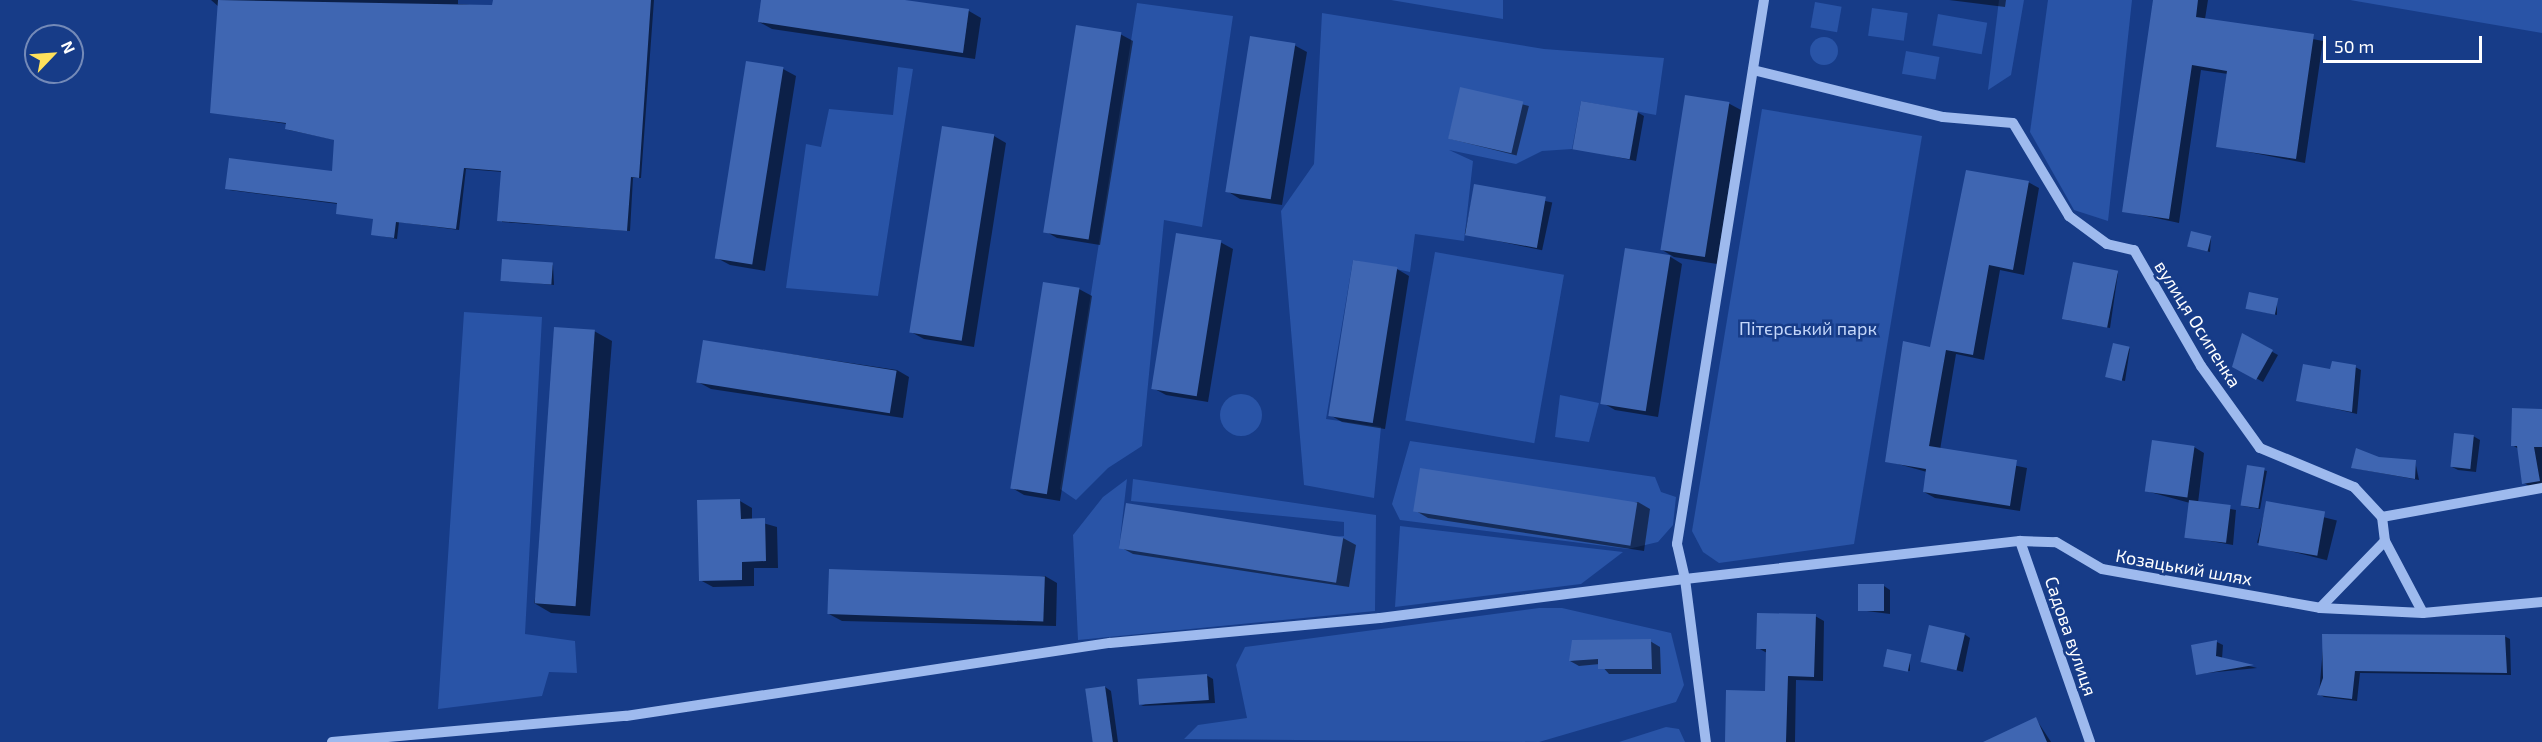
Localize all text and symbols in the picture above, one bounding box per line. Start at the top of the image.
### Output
north arrow [24,24,84,84]
scale bar [2326,24,2485,62]
text: 50 m [2334,35,2374,57]
text: N [58,38,80,56]
street label: вулиця Осипенка [2150,257,2246,391]
park label: Пітєрський парк [1739,317,1877,339]
street label: Козацький шлях [2114,544,2254,590]
street label: Садова вулиця [2040,573,2102,699]

